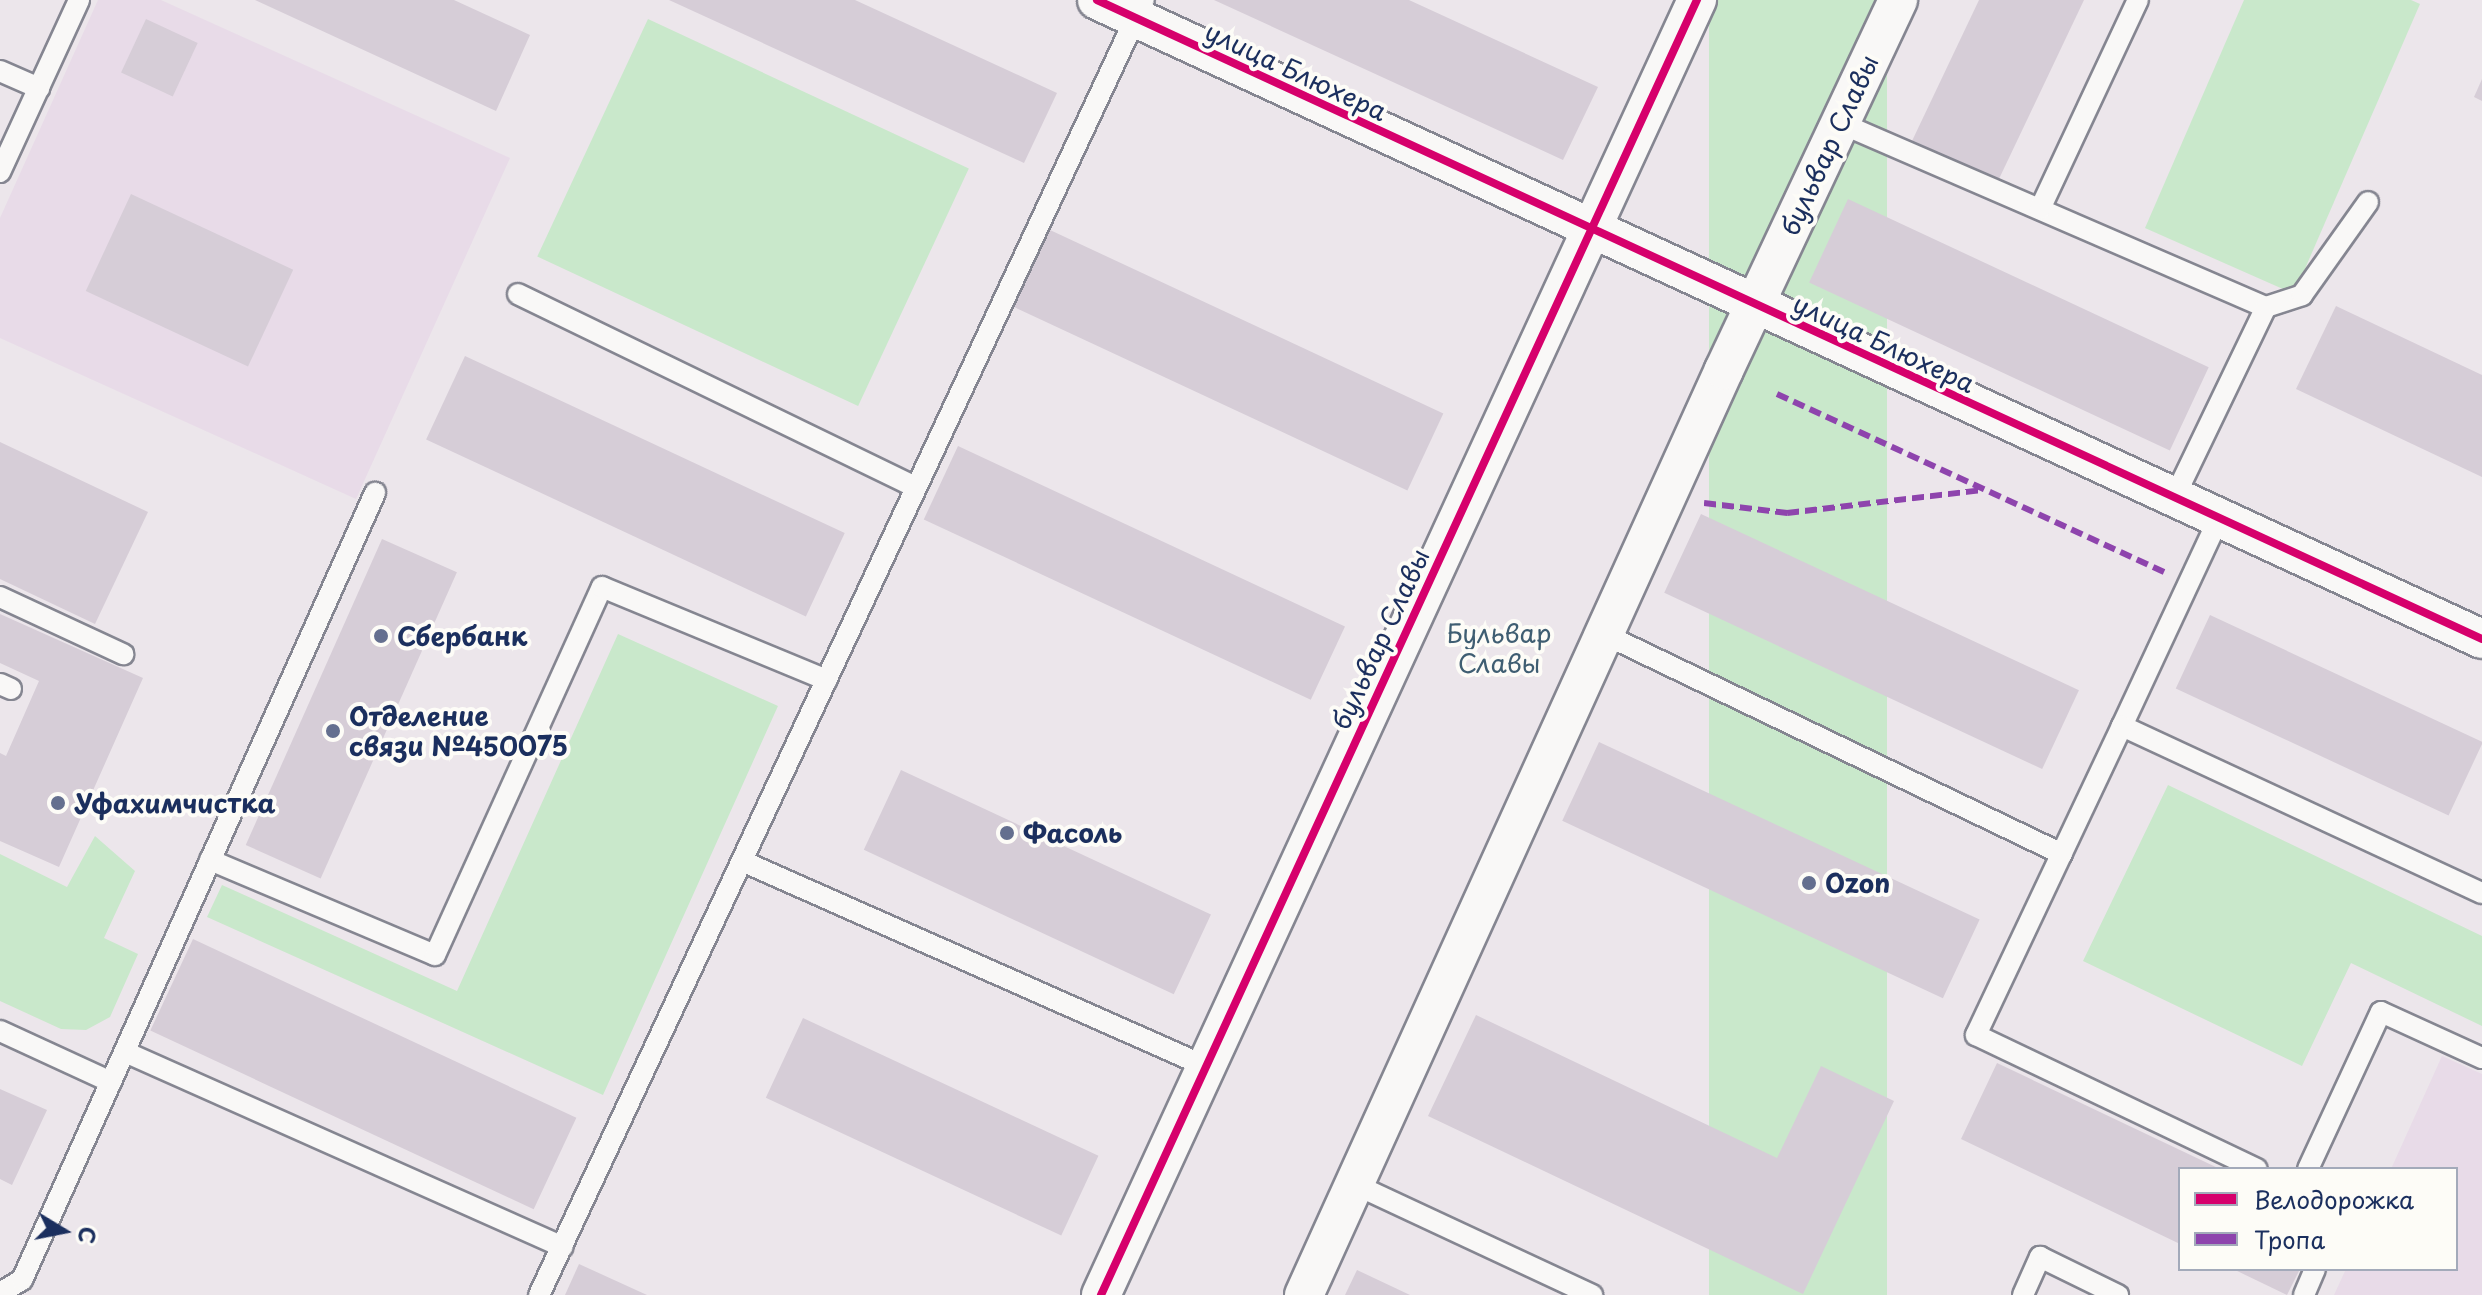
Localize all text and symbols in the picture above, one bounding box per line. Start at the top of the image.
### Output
street label: улица Блюхера [1200,15,1392,127]
street label: бульвар Славы [1774,50,1884,240]
street label: улица Блюхера [1788,287,1980,399]
street label: бульвар Славы [1325,544,1435,734]
park label: Бульвар Славы [1447,617,1551,678]
place label: Сбербанк [397,620,527,652]
marker: Сбербанк [372,627,390,645]
place label: Отделение связи №450075 [349,700,569,762]
marker: Отделение связи №450075 [324,722,342,740]
place label: Уфахимчистка [74,787,276,819]
marker: Уфахимчистка [49,794,67,812]
place label: Фасоль [1023,817,1122,849]
marker: Фасоль [998,824,1016,842]
place label: Ozon [1825,867,1890,899]
marker: Ozon [1800,874,1818,892]
legend [2178,1167,2458,1271]
text: Велодорожка [2254,1181,2414,1217]
north arrow [24,1191,104,1271]
text: Тропа [2254,1221,2325,1257]
text: С [70,1224,106,1246]

